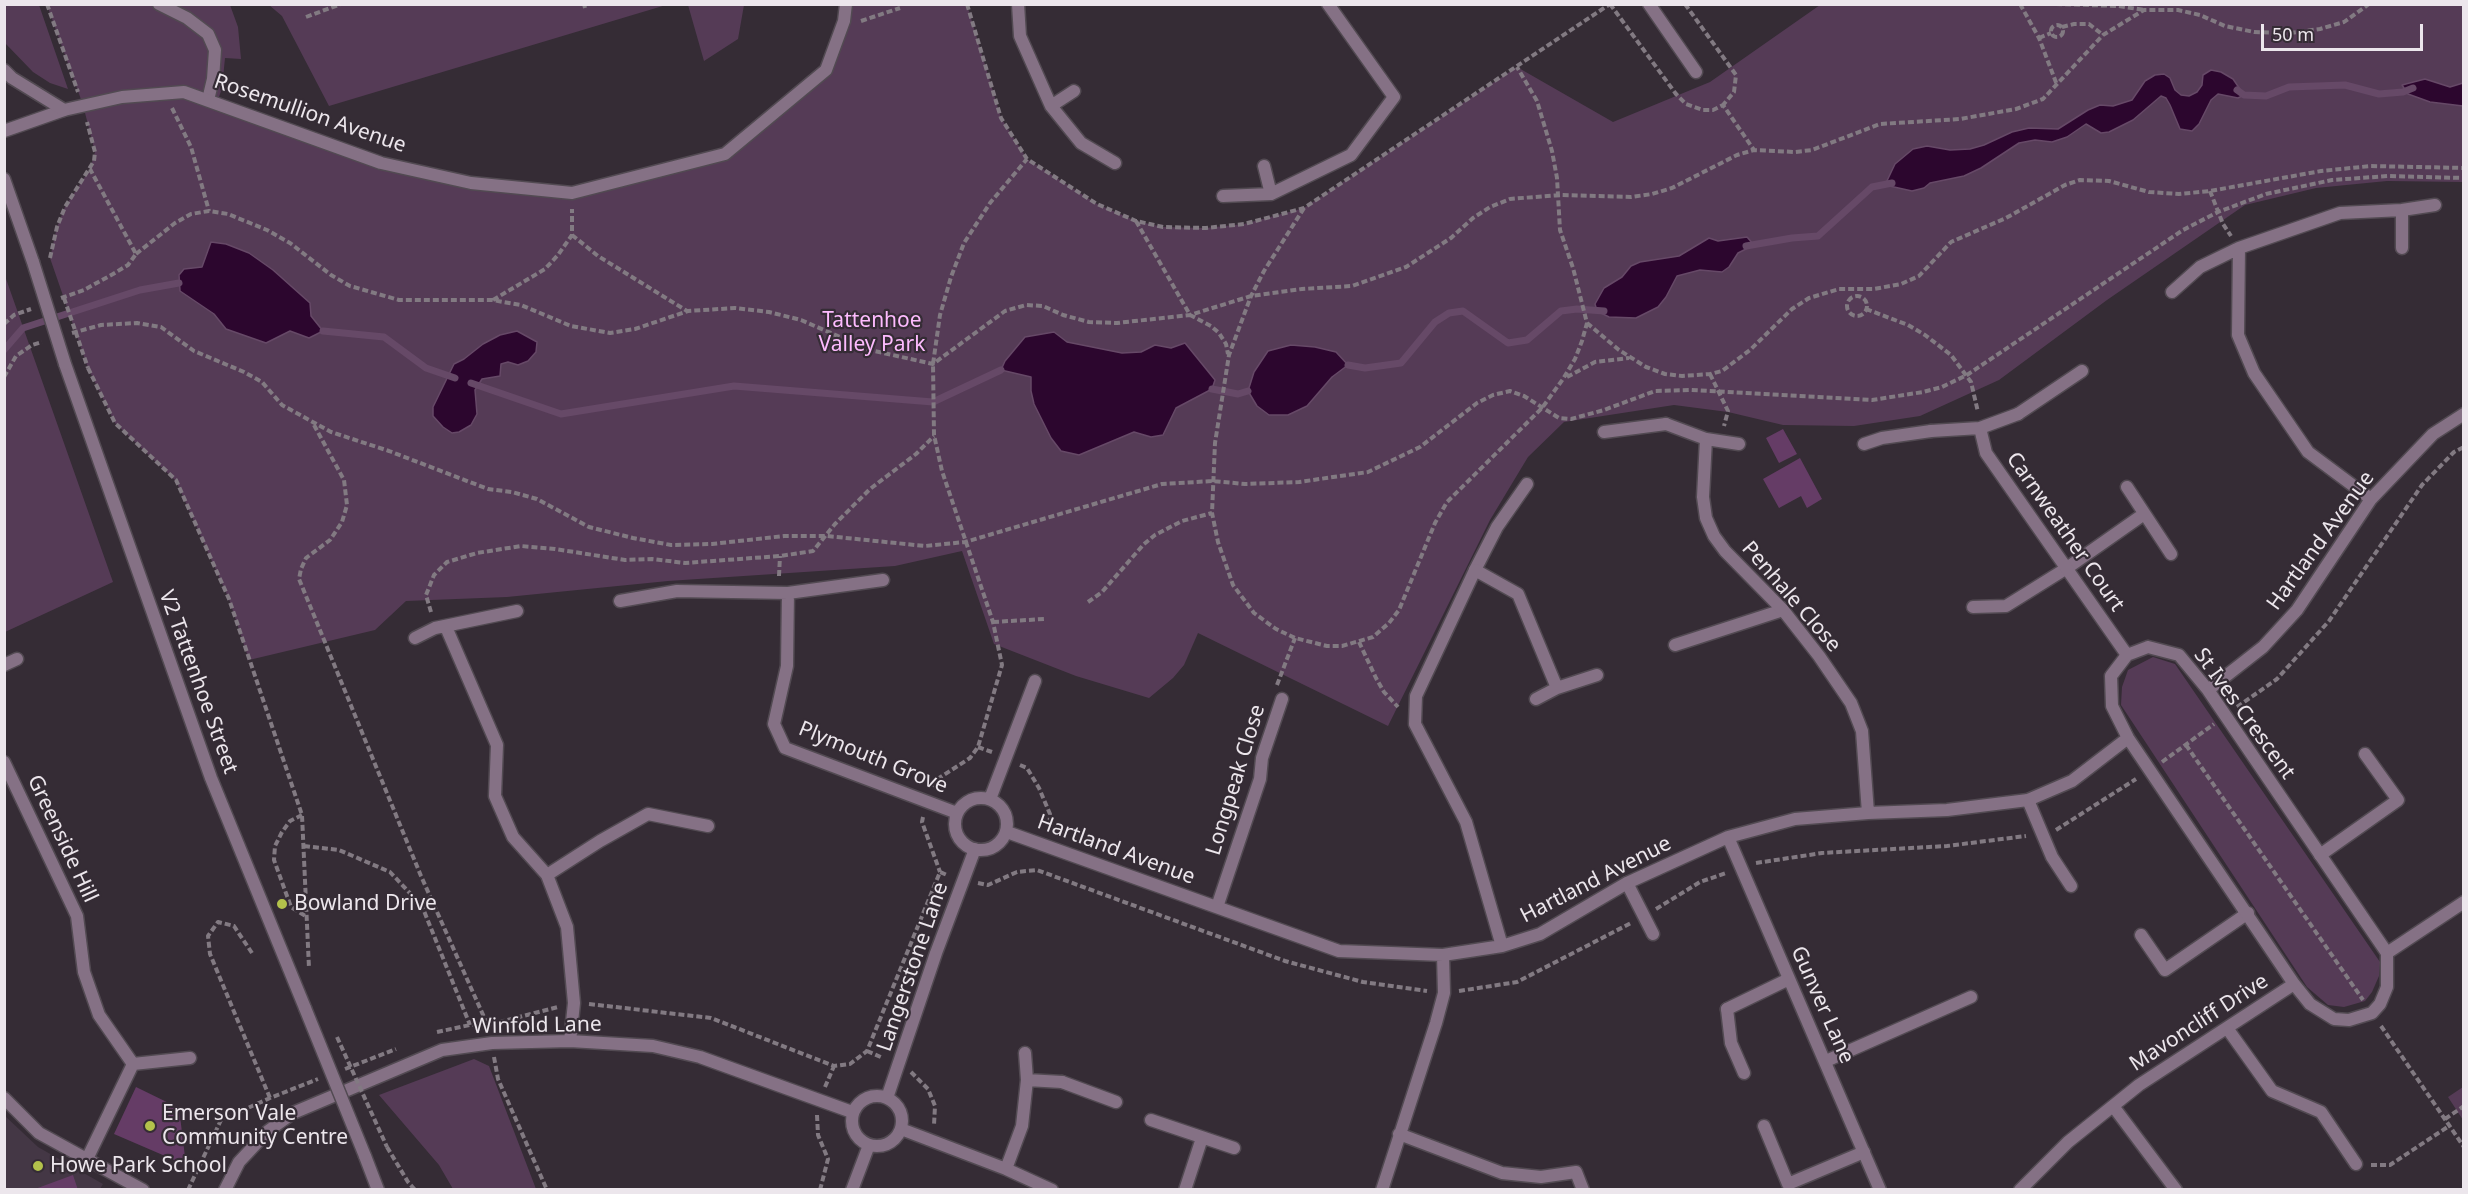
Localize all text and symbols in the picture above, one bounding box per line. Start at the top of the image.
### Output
scale bar [2264,12,2426,50]
text: 50 m [2272,22,2314,46]
street label: Rosemullion Avenue [211,69,409,159]
park label: Tattenhoe Valley Park [819,308,925,358]
street label: Carnweather Court [2001,448,2129,616]
street label: Hartland Avenue [2262,466,2380,616]
street label: Penhale Close [1736,537,1846,657]
street label: V2 Tattenhoe Street [153,587,243,777]
street label: St Ives Crescent [2188,644,2300,784]
street label: Longpeak Close [1201,702,1271,858]
street label: Plymouth Grove [795,717,951,799]
street label: Greenside Hill [21,771,103,907]
street label: Hartland Avenue [1034,810,1198,890]
street label: Hartland Avenue [1516,831,1676,929]
street label: Langerstone Lane [872,879,954,1055]
place label: Bowland Drive [294,891,437,917]
marker: Bowland Drive [275,897,289,911]
street label: Gunver Lane [1785,943,1859,1067]
street label: Mavoncliff Drive [2125,969,2273,1077]
street label: Winfold Lane [472,1012,602,1040]
place label: Emerson Vale Community Centre [162,1101,348,1151]
marker: Emerson Vale Community Centre [143,1119,157,1133]
place label: Howe Park School [50,1153,227,1179]
marker: Howe Park School [31,1159,45,1173]

